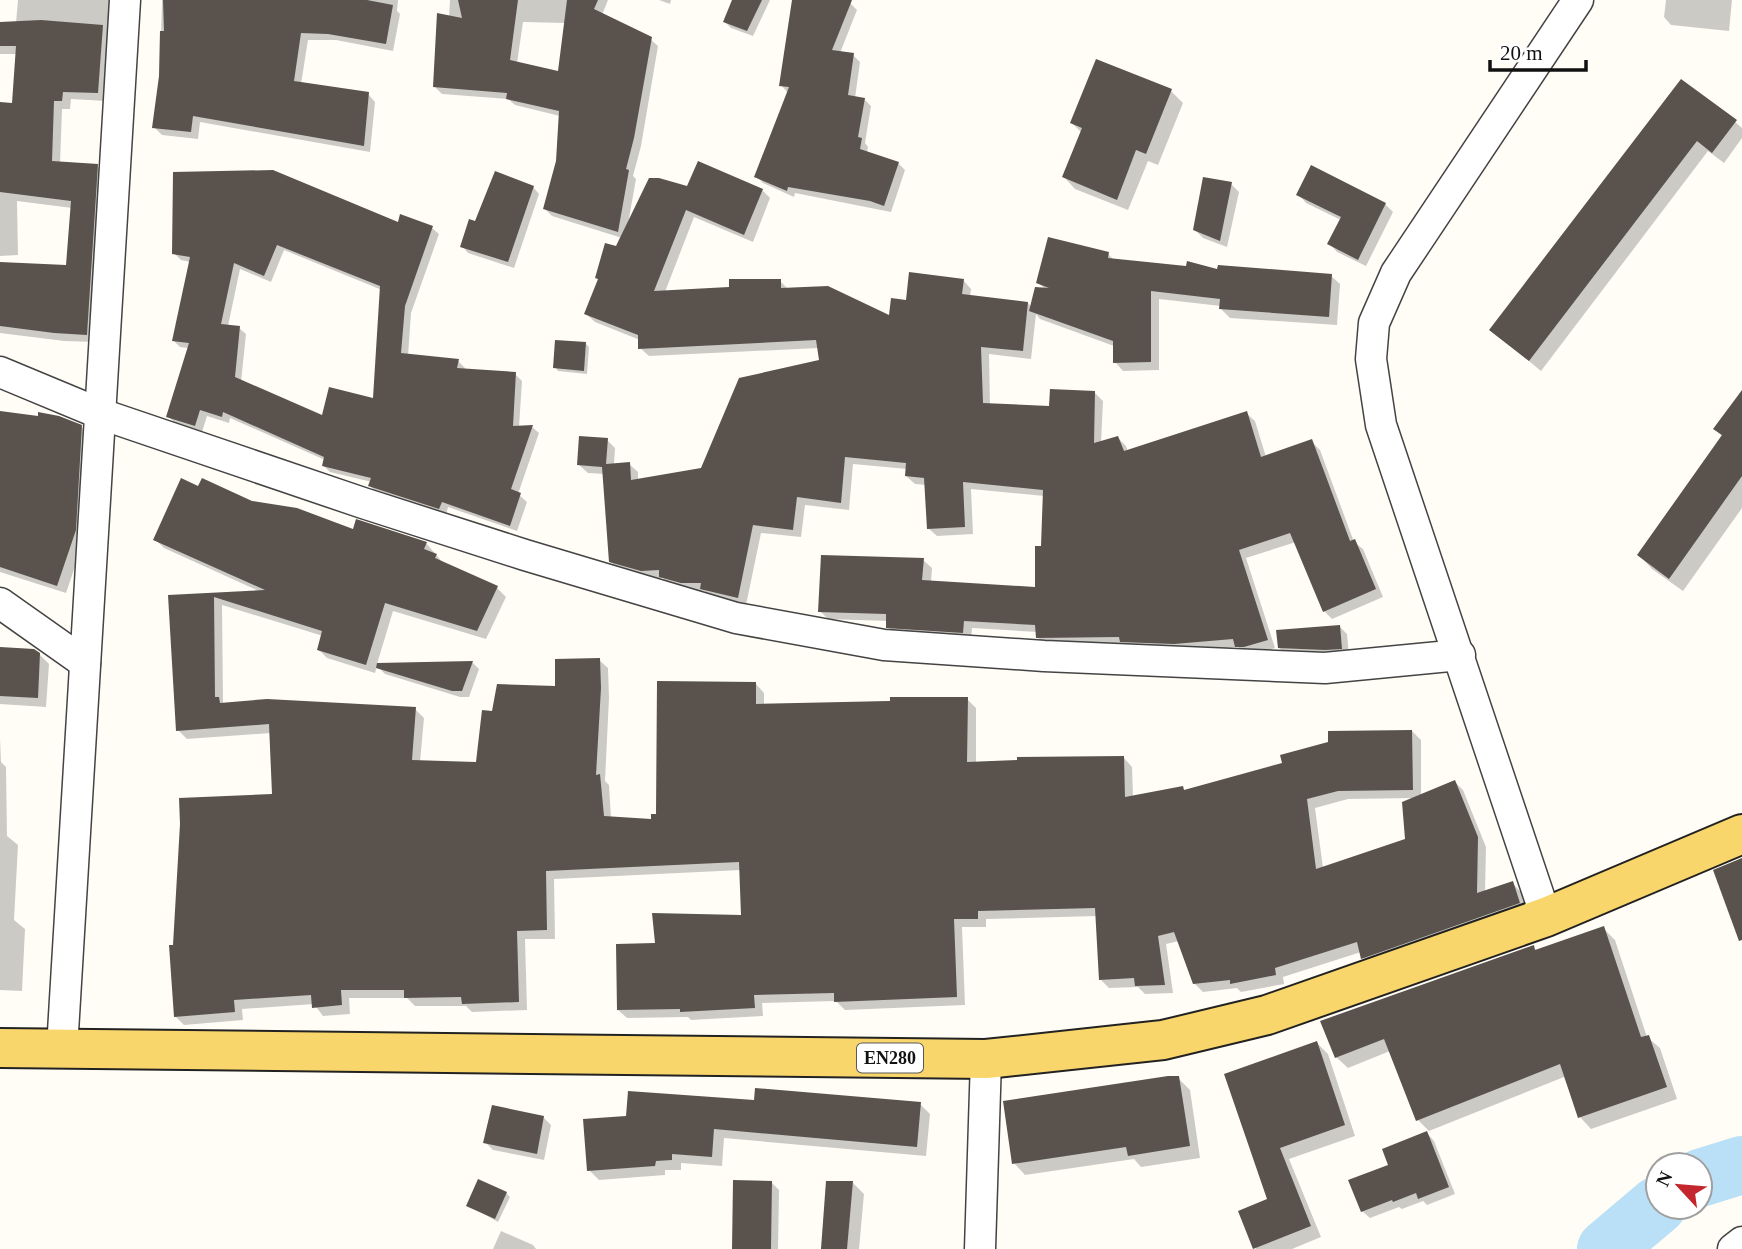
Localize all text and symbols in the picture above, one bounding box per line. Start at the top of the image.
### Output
scale bar [1490,28,1586,72]
text: 20 m [1500,41,1543,65]
road number: EN280 [857,1044,923,1072]
north arrow [1644,1151,1714,1221]
text: N [1652,1168,1677,1190]

